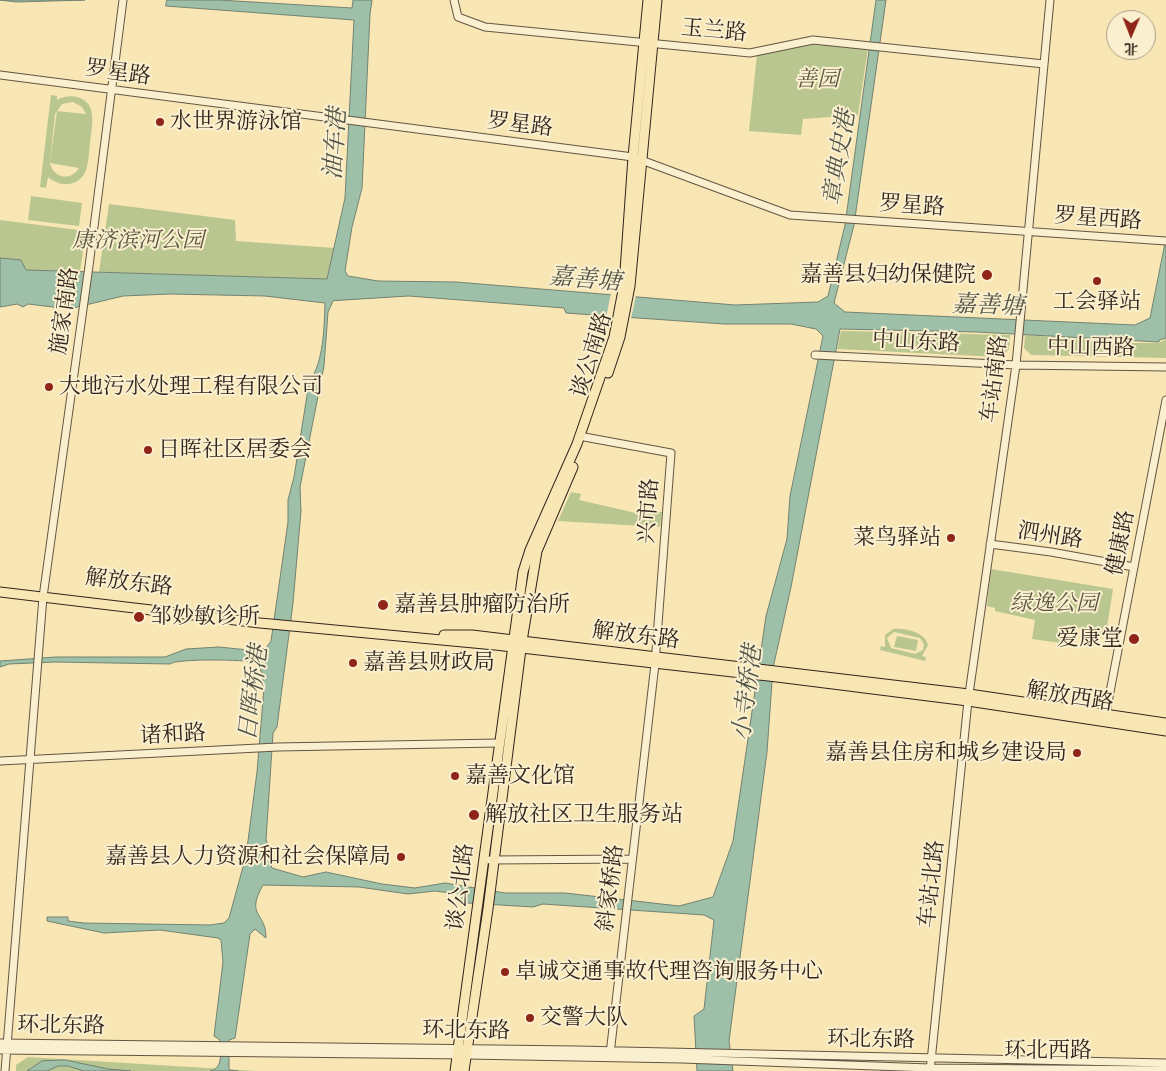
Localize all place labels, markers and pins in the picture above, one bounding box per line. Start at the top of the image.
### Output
place label: 水世界游泳馆 [170,109,302,135]
marker: 水世界游泳馆 [154,116,166,128]
place label: 嘉善县妇幼保健院 [800,262,976,288]
marker: 嘉善县妇幼保健院 [980,268,994,282]
marker: 工会驿站 [1091,275,1103,287]
place label: 工会驿站 [1053,289,1141,315]
place label: 大地污水处理工程有限公司 [59,374,323,400]
marker: 大地污水处理工程有限公司 [43,381,55,393]
place label: 日晖社区居委会 [158,437,312,463]
marker: 日晖社区居委会 [142,444,154,456]
place label: 菜鸟驿站 [853,525,941,551]
marker: 菜鸟驿站 [945,532,957,544]
place label: 嘉善县肿瘤防治所 [394,592,570,618]
marker: 嘉善县肿瘤防治所 [376,598,390,612]
place label: 邹妙敏诊所 [150,604,260,630]
marker: 邹妙敏诊所 [132,610,146,624]
place label: 爱康堂 [1057,626,1123,652]
marker: 爱康堂 [1127,632,1141,646]
place label: 嘉善县财政局 [363,650,495,676]
marker: 嘉善县财政局 [347,657,359,669]
place label: 嘉善县住房和城乡建设局 [825,740,1067,766]
marker: 嘉善县住房和城乡建设局 [1071,747,1083,759]
place label: 嘉善文化馆 [465,763,575,789]
marker: 嘉善文化馆 [449,770,461,782]
place label: 解放社区卫生服务站 [485,802,683,828]
marker: 解放社区卫生服务站 [467,808,481,822]
place label: 嘉善县人力资源和社会保障局 [105,844,391,870]
marker: 嘉善县人力资源和社会保障局 [395,851,407,863]
place label: 卓诚交通事故代理咨询服务中心 [515,959,823,985]
marker: 卓诚交通事故代理咨询服务中心 [499,966,511,978]
place label: 交警大队 [540,1005,628,1031]
marker: 交警大队 [524,1012,536,1024]

